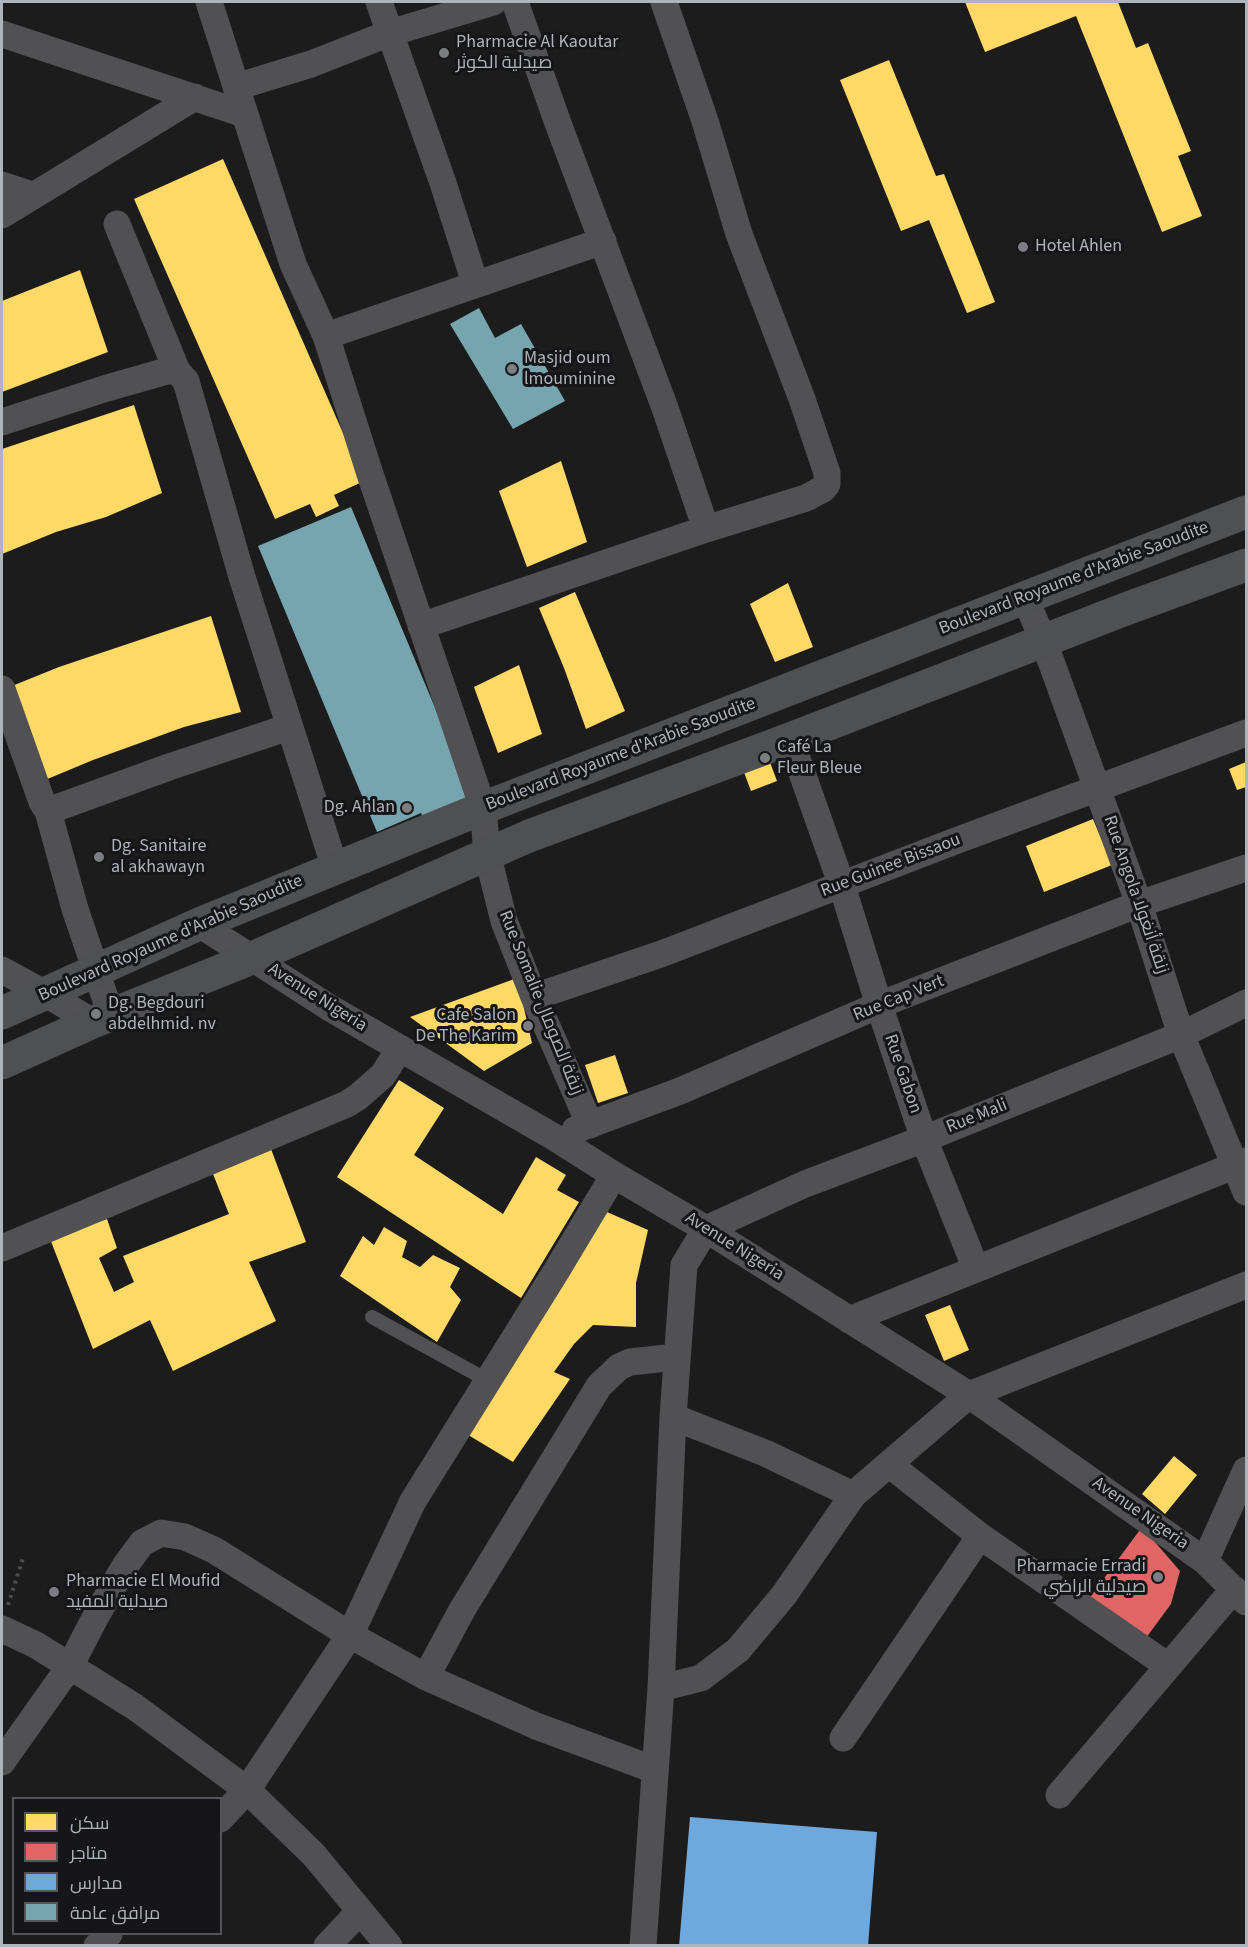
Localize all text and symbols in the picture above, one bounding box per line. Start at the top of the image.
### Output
place label: Pharmacie Al Kaoutar صيدلية الكوثر [456,32,618,74]
marker: Pharmacie Al Kaoutar صيدلية الكوثر [437,46,451,60]
place label: Hotel Ahlen [1035,236,1122,258]
marker: Hotel Ahlen [1016,240,1030,254]
place label: Masjid oum lmouminine [524,348,615,391]
marker: Masjid oum lmouminine [505,362,519,376]
street label: Boulevard Royaume d'Arabie Saoudite [936,517,1212,641]
street label: Boulevard Royaume d'Arabie Saoudite [483,693,759,817]
place label: Café La Fleur Bleue [777,737,862,780]
marker: Café La Fleur Bleue [758,751,772,765]
place label: Dg. Ahlan [324,797,395,819]
marker: Dg. Ahlan [400,801,414,815]
street label: Rue Angola زنقة أنغولا [1098,813,1172,977]
street label: Rue Guinee Bissaou [818,829,964,903]
place label: Dg. Sanitaire al akhawayn [111,836,206,878]
marker: Dg. Sanitaire al akhawayn [92,850,106,864]
street label: Boulevard Royaume d'Arabie Saoudite [35,871,307,1007]
street label: Rue Somalie زنقة الصومال [493,908,587,1098]
street label: Avenue Nigeria [264,959,370,1037]
street label: Rue Cap Vert [851,971,947,1027]
place label: Dg. Begdouri abdelhmid. nv [108,993,216,1036]
place label: Cafe Salon De The Karim [415,1005,516,1048]
marker: Dg. Begdouri abdelhmid. nv [89,1007,103,1021]
marker: Cafe Salon De The Karim [521,1019,535,1033]
street label: Rue Gabon [878,1032,926,1116]
street label: Rue Mali [943,1095,1011,1139]
street label: Avenue Nigeria [681,1208,787,1286]
street label: Avenue Nigeria [1088,1473,1192,1555]
place label: Pharmacie Erradi صيدلية الراضي [1017,1556,1146,1598]
marker: Pharmacie Erradi صيدلية الراضي [1151,1570,1165,1584]
place label: Pharmacie El Moufid صيدلية المفيد [66,1571,220,1614]
marker: Pharmacie El Moufid صيدلية المفيد [47,1585,61,1599]
legend [12,1797,222,1935]
text: سكن [70,1811,109,1836]
text: متاجر [70,1841,108,1866]
text: مدارس [70,1871,123,1896]
text: مرافق عامة [70,1901,160,1926]

